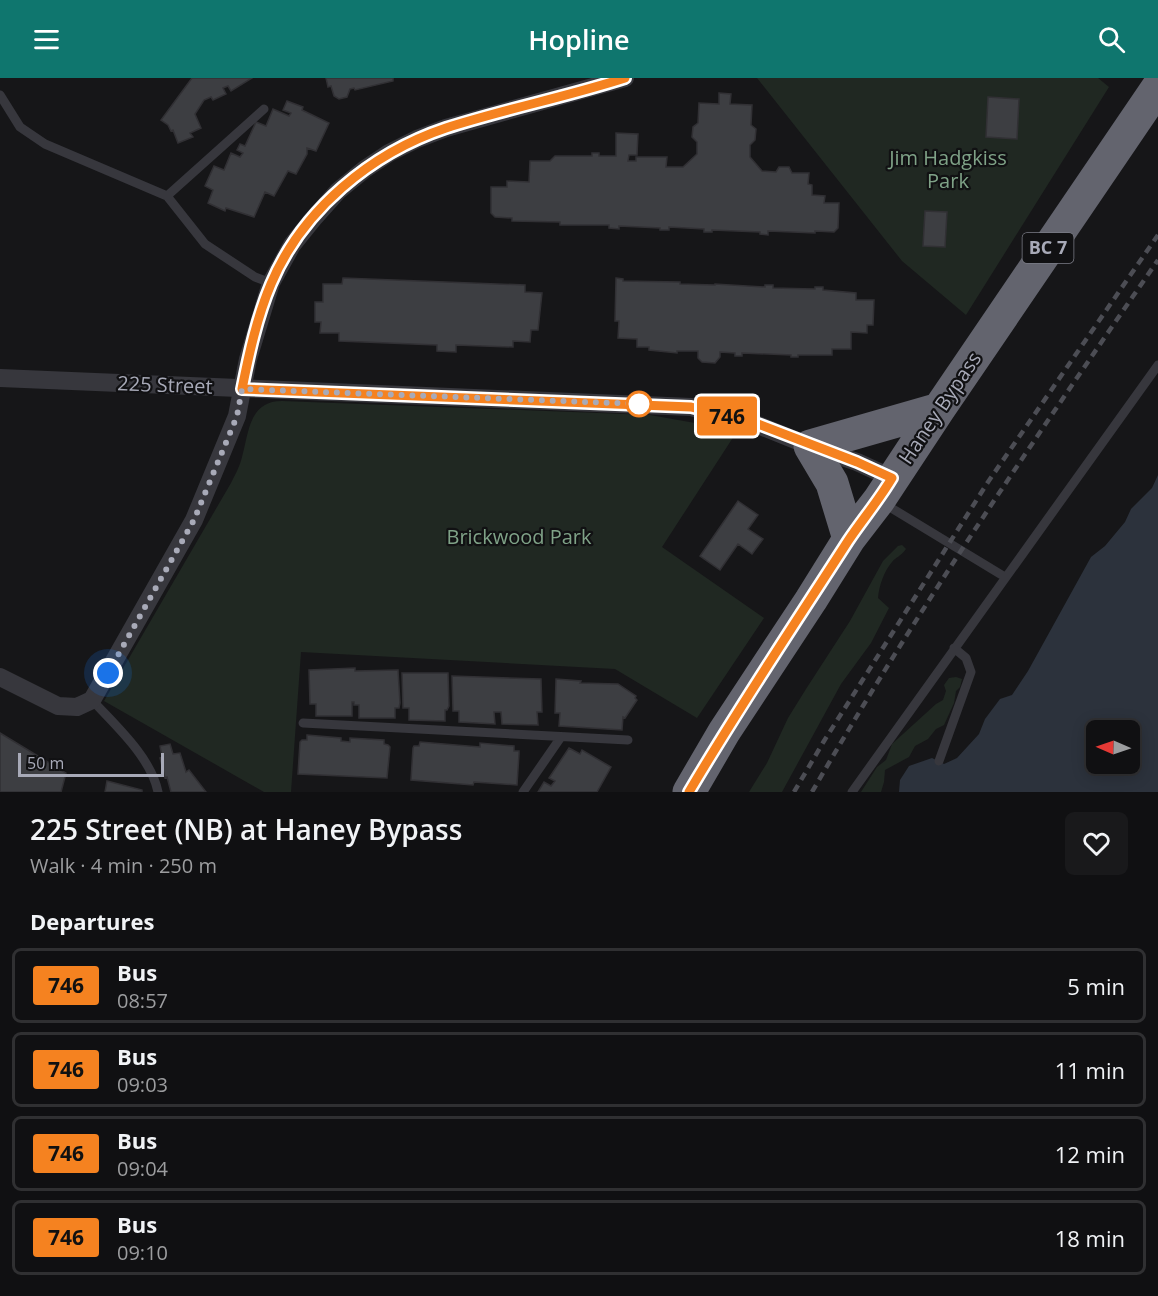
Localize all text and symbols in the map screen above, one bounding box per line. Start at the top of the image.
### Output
text: Hopline [528,21,630,58]
icon: menu [30,23,63,56]
icon: search [1095,23,1128,56]
park label: Jim Hadgkiss Park [887,144,1007,194]
road number: BC 7 [1022,233,1074,263]
street label: Haney Bypass [892,346,987,469]
street label: 225 Street [117,369,213,400]
unlabelled marker [626,391,652,417]
line badge: 746 [692,396,762,436]
text: 746 [709,402,745,430]
park label: Brickwood Park [446,523,592,550]
your location [93,658,123,688]
north arrow [1086,720,1140,774]
map controls [1086,720,1140,774]
scale bar [18,750,164,778]
text: 50 m [27,752,64,774]
text: 225 Street (NB) at Haney Bypass [30,810,462,848]
button: heart [1065,812,1128,875]
text: Walk · 4 min · 250 m [30,852,217,879]
text: Departures [30,906,154,936]
text: Bus [117,957,157,987]
text: 746 [48,971,84,999]
text: 5 min [1067,971,1125,1001]
text: 08:57 [117,987,168,1014]
text: Bus [117,1041,157,1071]
text: 746 [48,1055,84,1083]
text: 11 min [1055,1055,1125,1085]
text: 09:03 [117,1071,168,1098]
text: Bus [117,1125,157,1155]
text: 746 [48,1139,84,1167]
text: 12 min [1055,1139,1125,1169]
text: 09:04 [117,1155,168,1182]
text: Bus [117,1209,157,1239]
text: 746 [48,1223,84,1251]
text: 18 min [1055,1223,1125,1253]
text: 09:10 [117,1239,168,1266]

